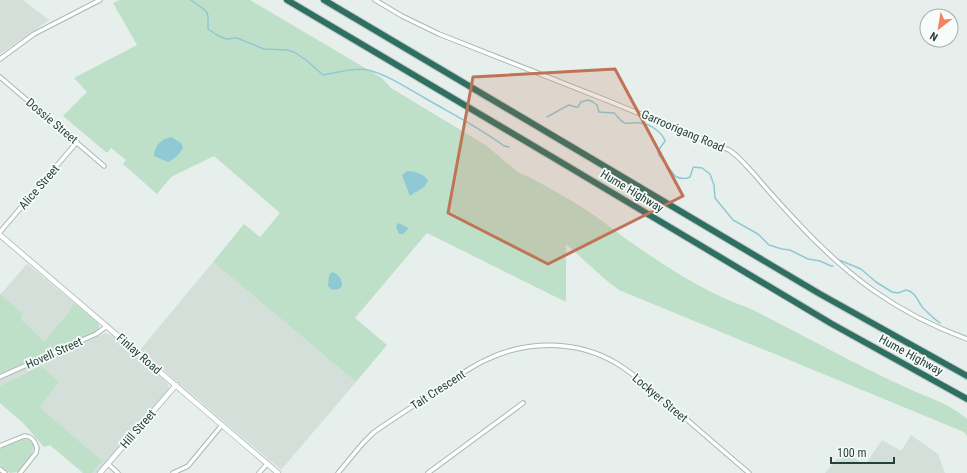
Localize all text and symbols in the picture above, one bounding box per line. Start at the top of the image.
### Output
north arrow [919,8,959,48]
text: N [928,29,940,43]
street label: Dossie Street [23,95,81,147]
street label: Garroorigang Road [639,107,727,155]
street label: Alice Street [16,162,62,212]
street label: Hume Highway [598,167,666,215]
street label: Finlay Road [114,331,164,377]
street label: Hume Highway [877,332,945,378]
street label: Hovell Street [24,334,85,372]
street label: Tait Crescent [408,367,468,413]
street label: Lockyer Street [630,371,691,425]
street label: Hill Street [117,406,159,451]
scale bar [831,439,894,465]
text: 100 m [837,446,867,460]

